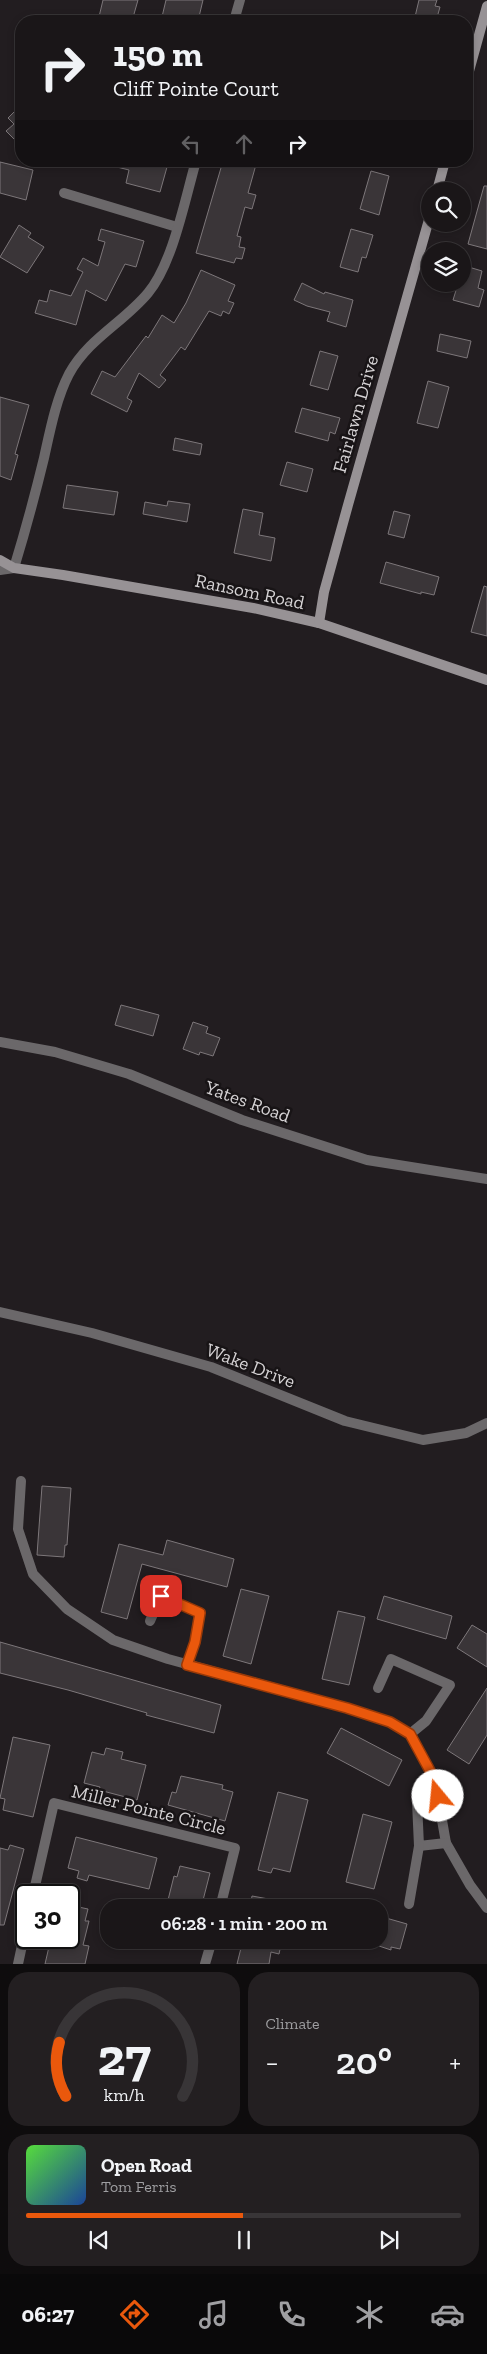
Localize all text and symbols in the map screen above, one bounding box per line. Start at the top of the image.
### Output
text: 150 m [113,33,203,75]
icon: right [30,35,95,100]
text: Cliff Pointe Court [113,75,279,102]
icon: left [177,130,205,158]
icon: ahead [230,130,258,158]
icon: right [283,130,311,158]
map controls [421,182,471,292]
button: search [421,182,471,232]
button: layers [421,242,471,292]
street label: Fairlawn Drive [328,353,383,475]
street label: Ransom Road [193,569,307,614]
street label: Yates Road [201,1075,294,1128]
street label: Wake Drive [203,1338,299,1393]
pin [140,1575,182,1617]
icon: arrive [147,1582,175,1610]
position arrow [411,1769,463,1821]
street label: Miller Pointe Circle [69,1779,228,1840]
speed limit sign: 30 [15,1884,80,1949]
text: 06:28 · 1 min · 200 m [161,1912,327,1935]
text: Climate [266,2014,320,2033]
text: 27 [97,2026,151,2088]
text: 20° [336,2038,392,2084]
text: − [266,2046,279,2079]
text: + [449,2046,461,2079]
text: km/h [103,2084,144,2106]
text: Open Road [101,2154,192,2177]
text: Tom Ferris [101,2177,177,2196]
icon: previous [85,2226,113,2254]
icon: pause [230,2226,258,2254]
icon: next [375,2226,403,2254]
icon: directions [117,2297,152,2332]
icon: music [196,2297,231,2332]
icon: phone [274,2297,309,2332]
icon: climate [352,2297,387,2332]
icon: car [430,2297,465,2332]
text: 06:27 [22,2301,74,2328]

